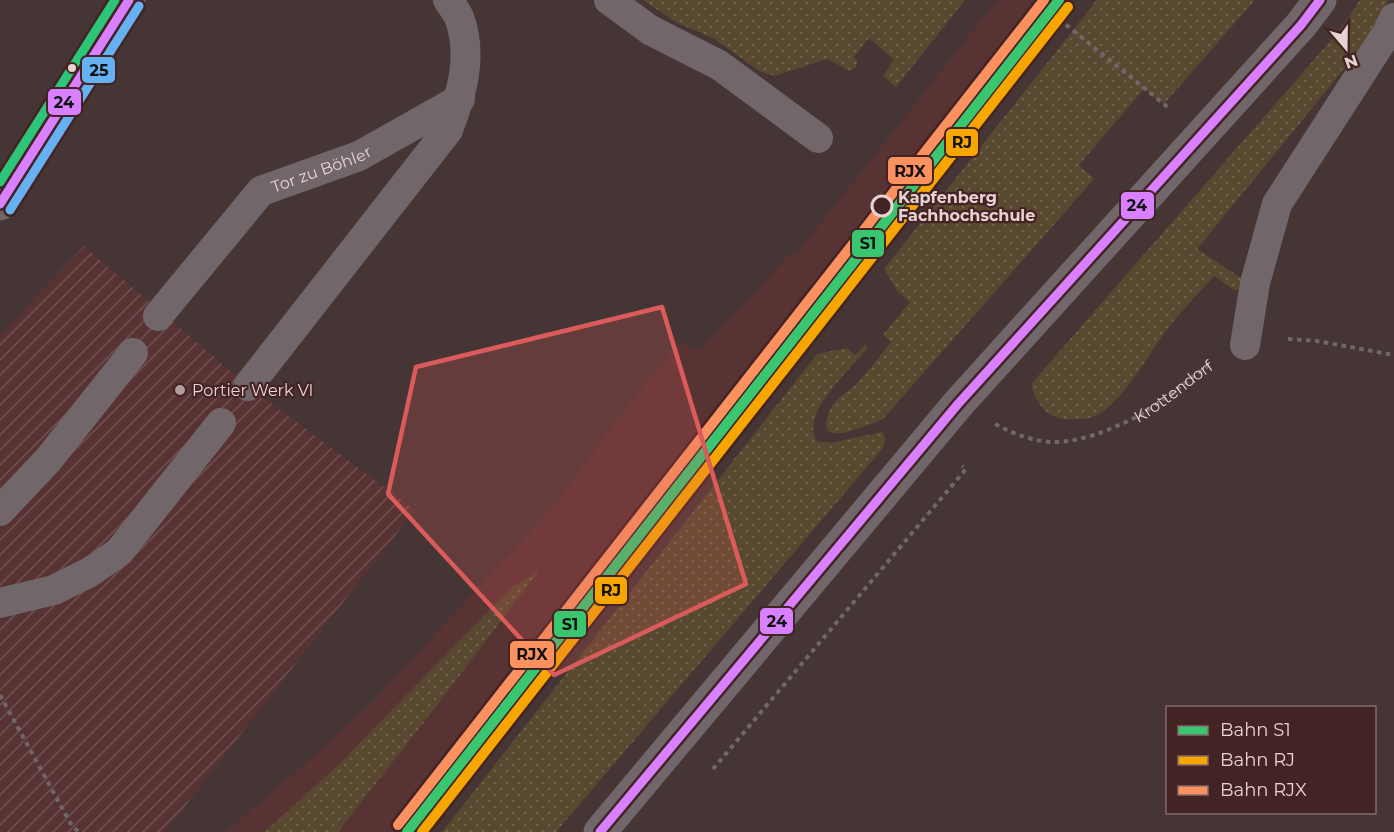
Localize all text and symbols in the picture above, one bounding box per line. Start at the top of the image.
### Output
north arrow [1316,18,1376,78]
text: N [1342,50,1360,73]
line badge: 25 [81,56,116,84]
text: 25 [90,61,109,80]
unlabelled marker [66,62,78,74]
line badge: 24 [47,88,82,116]
text: 24 [54,93,74,112]
line badge: RJ [945,128,979,157]
text: RJ [952,133,972,152]
street label: Tor zu Böhler [269,142,375,197]
line badge: RJX [887,156,933,185]
text: RJX [894,162,926,181]
place label: Kapfenberg Fachhochschule [898,188,1035,225]
line badge: 24 [1120,191,1155,220]
marker: Kapfenberg Fachhochschule [871,195,893,217]
text: 24 [1127,196,1147,215]
line badge: S1 [851,229,885,258]
text: S1 [860,234,876,253]
street label: Krottendorf [1131,356,1217,427]
place label: Portier Werk VI [192,381,313,400]
marker: Portier Werk VI [173,383,187,397]
line badge: RJ [594,576,628,605]
text: RJ [601,581,621,600]
line badge: 24 [759,607,794,635]
line badge: S1 [553,610,587,638]
text: 24 [767,612,787,631]
text: S1 [562,615,578,634]
line badge: RJX [509,640,555,669]
text: RJX [516,645,548,664]
legend [1166,706,1376,814]
text: Bahn S1 [1220,719,1291,741]
text: Bahn RJ [1220,749,1295,771]
text: Bahn RJX [1220,779,1307,801]

